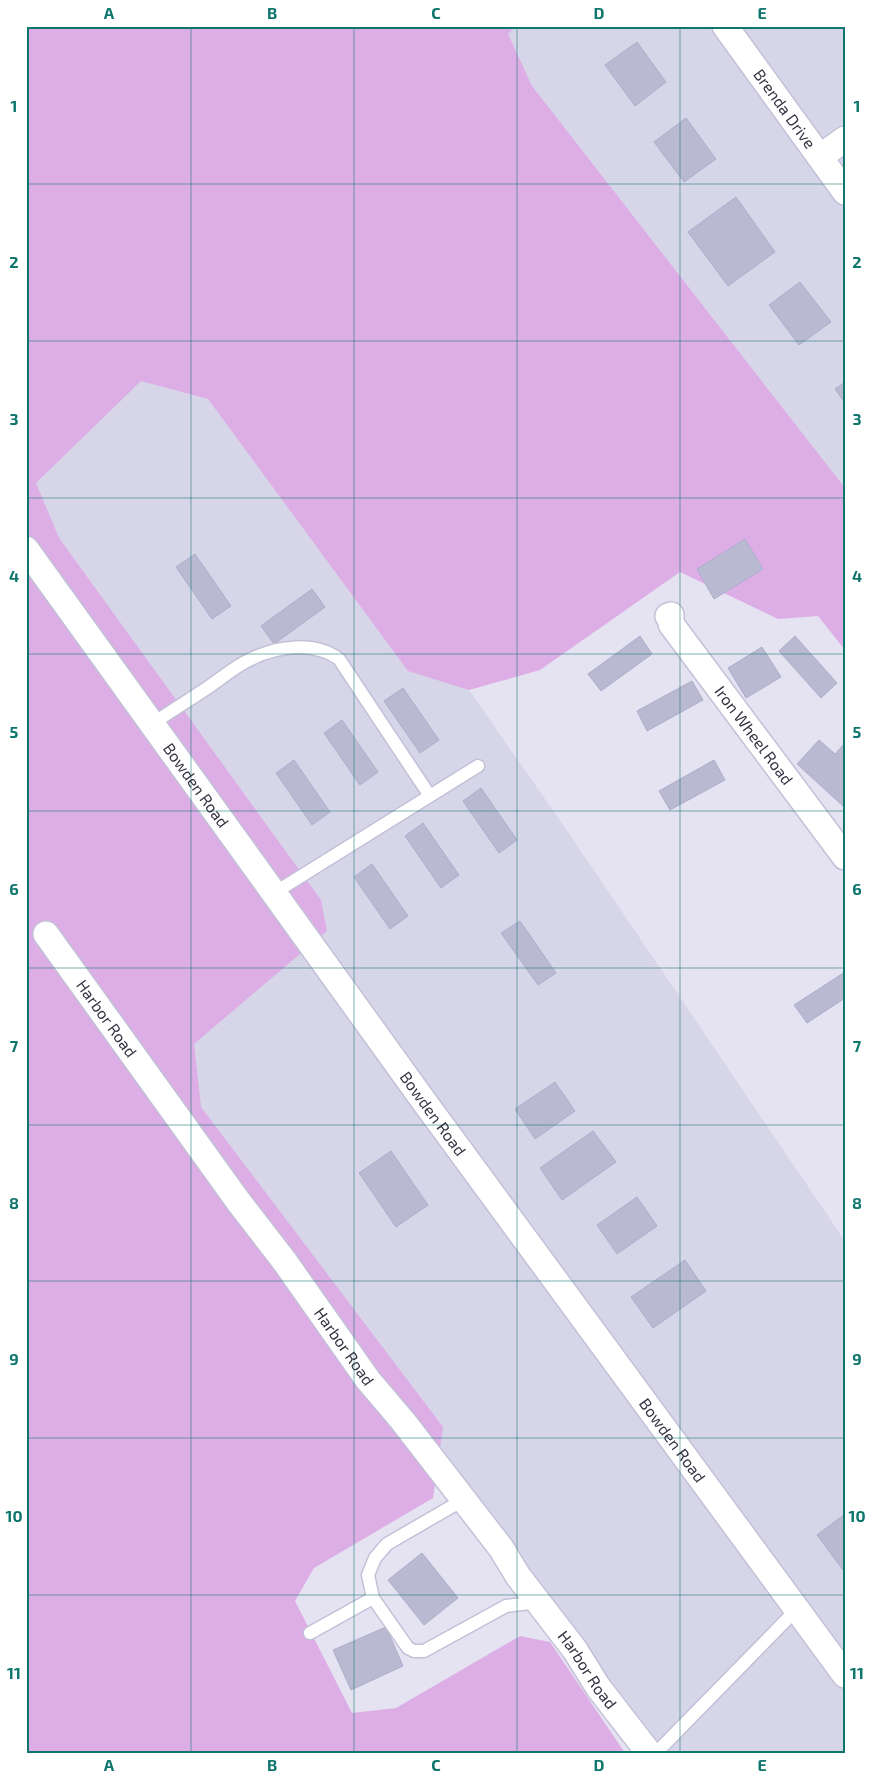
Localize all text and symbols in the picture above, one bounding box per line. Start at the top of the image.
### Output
text: A [104,3,115,22]
text: B [267,3,277,22]
text: C [431,3,441,22]
text: D [594,3,605,22]
text: E [757,3,767,22]
street label: Brenda Drive [750,65,820,152]
text: 1 [11,96,17,115]
text: 1 [854,96,860,115]
text: 2 [9,252,19,271]
text: 2 [852,252,862,271]
text: 3 [9,409,19,428]
text: 3 [852,409,862,428]
text: 4 [9,566,19,585]
text: 4 [852,566,862,585]
street label: Iron Wheel Road [711,682,798,788]
text: 5 [10,722,19,741]
text: 5 [853,722,862,741]
street label: Bowden Road [160,739,233,831]
text: 6 [9,879,19,898]
text: 6 [852,879,862,898]
street label: Harbor Road [73,976,141,1061]
text: 7 [10,1036,19,1055]
text: 7 [853,1036,862,1055]
street label: Bowden Road [396,1067,471,1159]
text: 8 [9,1193,19,1212]
text: 8 [852,1193,862,1212]
street label: Harbor Road [311,1304,379,1389]
text: 9 [9,1349,19,1368]
text: 9 [852,1349,862,1368]
street label: Bowden Road [636,1394,710,1486]
text: 10 [5,1506,23,1525]
text: 10 [848,1506,866,1525]
street label: Harbor Road [554,1626,621,1712]
text: 11 [7,1663,21,1682]
text: 11 [850,1663,864,1682]
text: A [104,1755,115,1774]
text: B [267,1755,277,1774]
text: C [431,1755,441,1774]
text: D [594,1755,605,1774]
text: E [757,1755,767,1774]

